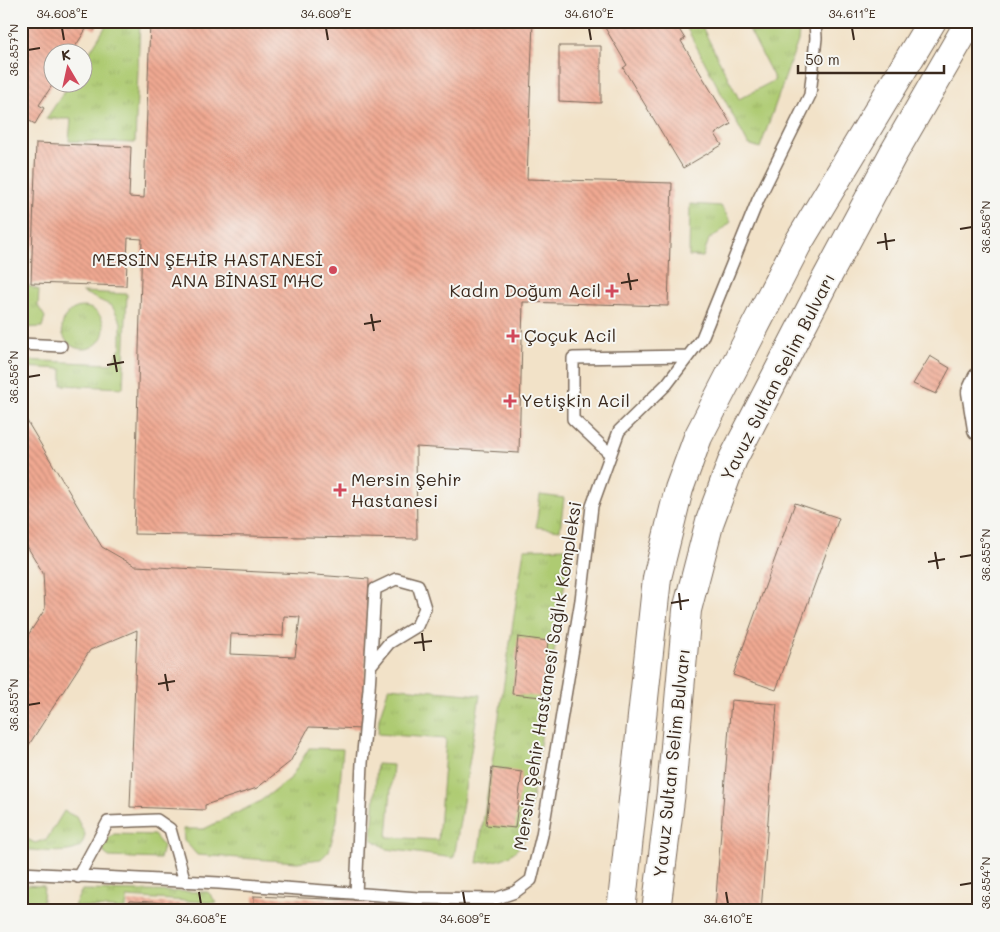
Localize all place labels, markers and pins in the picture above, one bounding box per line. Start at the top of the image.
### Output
place label: MERSİN ŞEHİR HASTANESİ ANA BİNASI MHC [92,247,323,292]
marker: MERSİN ŞEHİR HASTANESİ ANA BİNASI MHC [327,264,339,276]
place label: Kadın Doğum Acil [450,278,601,302]
marker: Kadın Doğum Acil [605,284,619,298]
place label: Çoçuk Acil [524,323,616,347]
marker: Çoçuk Acil [506,329,520,343]
place label: Yetişkin Acil [521,388,630,412]
marker: Yetişkin Acil [503,394,517,408]
place label: Mersin Şehir Hastanesi [351,467,461,512]
marker: Mersin Şehir Hastanesi [333,483,347,497]

